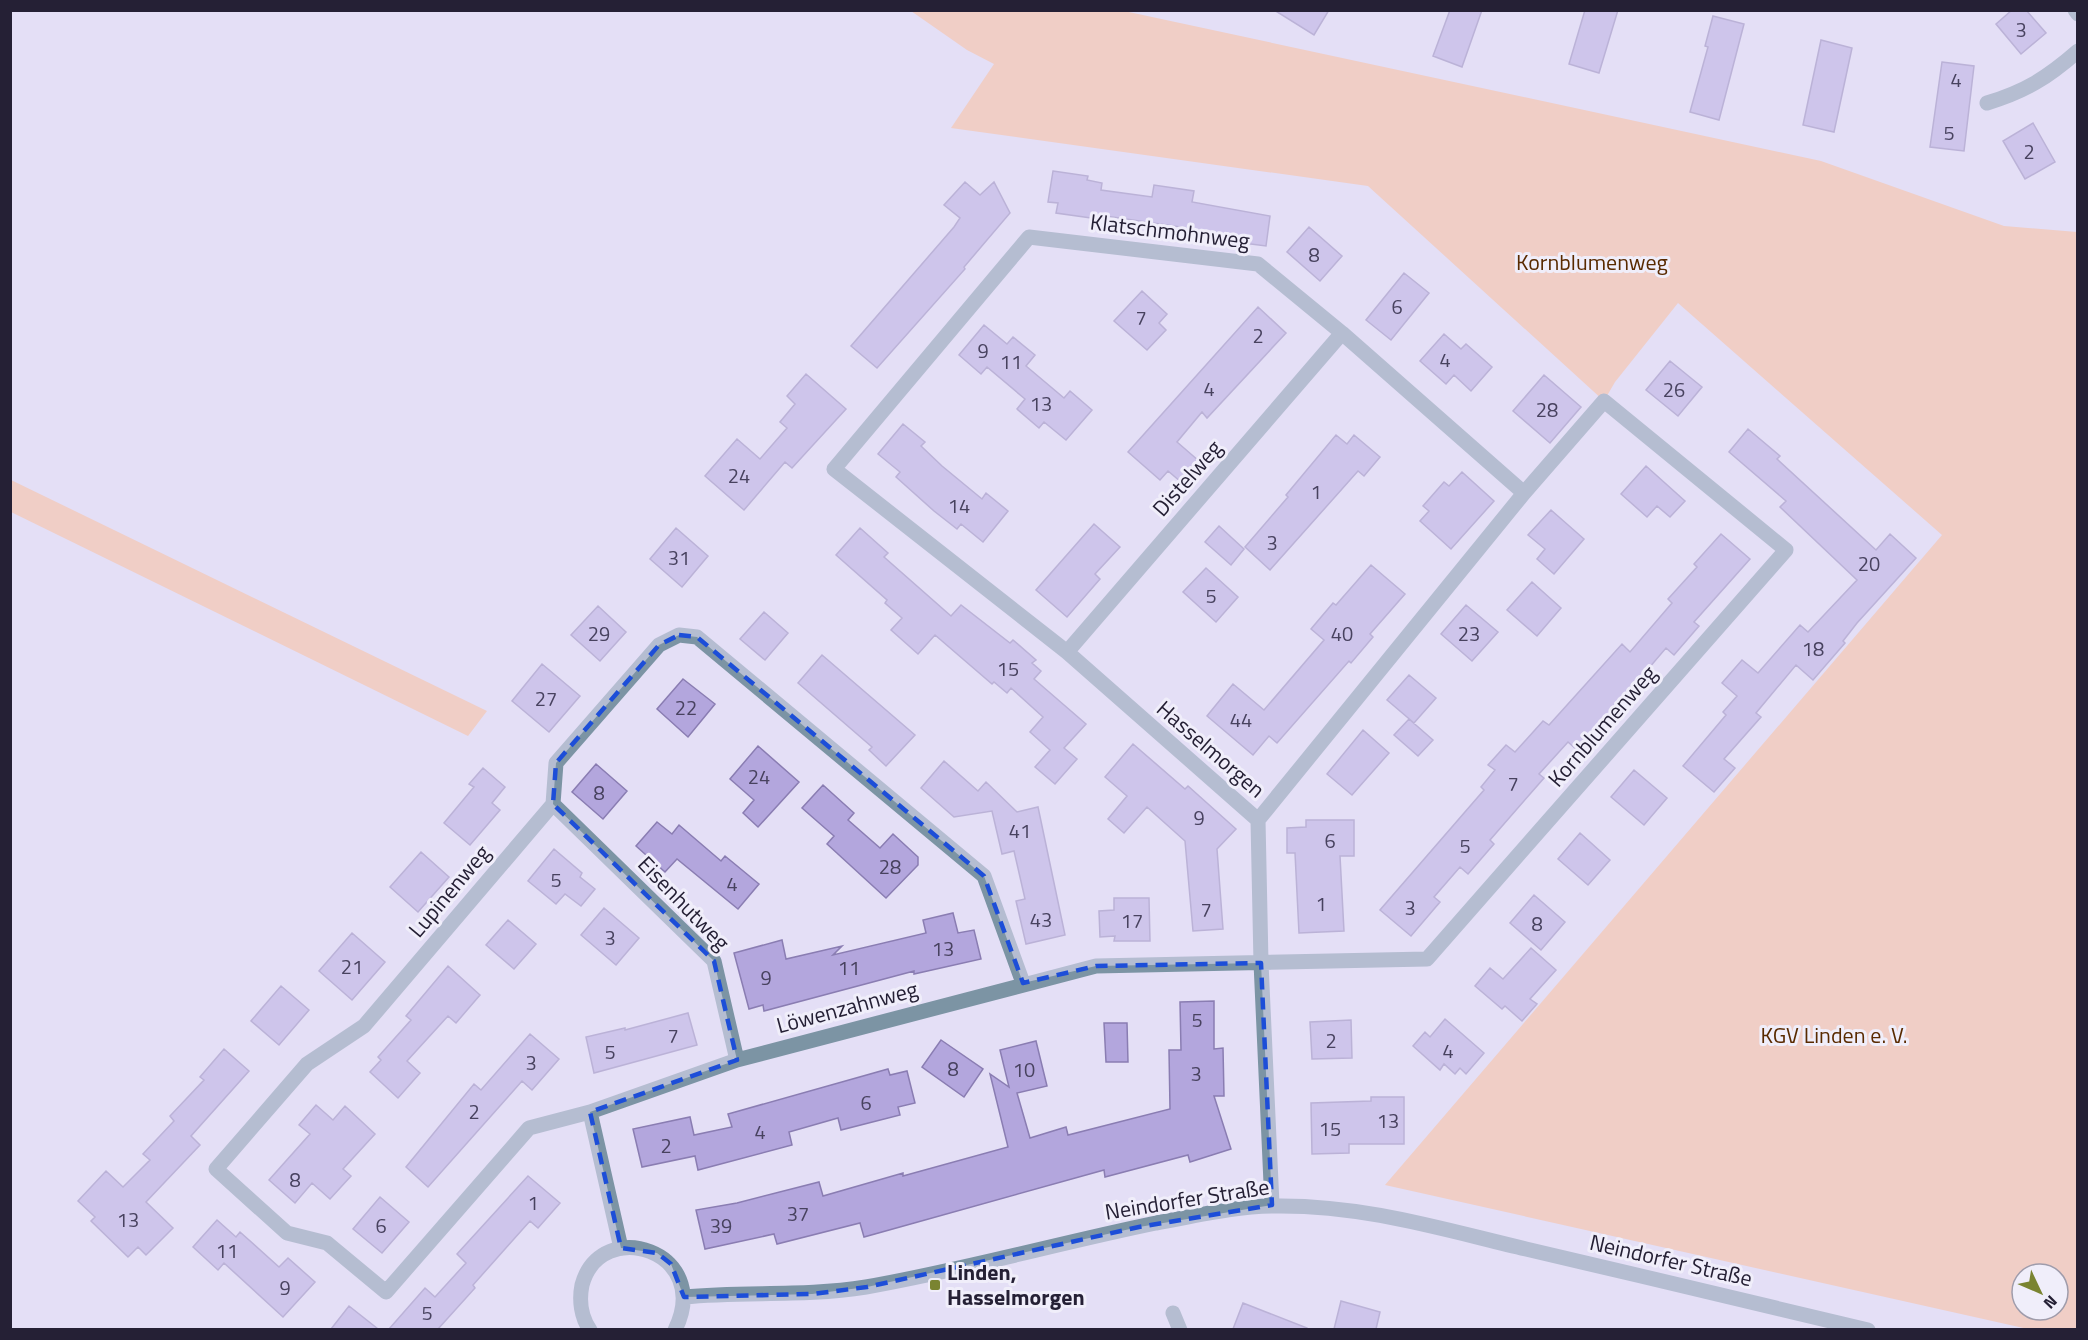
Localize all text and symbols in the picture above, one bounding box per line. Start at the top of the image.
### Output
house number: 3 [2015,14,2027,45]
house number: 4 [1950,64,1962,95]
house number: 5 [1943,117,1955,148]
house number: 2 [2023,136,2035,167]
street label: Klatschmohnweg [1088,204,1252,258]
house number: 8 [1308,239,1320,270]
park label: Kornblumenweg [1516,245,1668,279]
house number: 6 [1391,291,1403,322]
house number: 7 [1135,302,1147,333]
house number: 2 [1252,320,1264,351]
house number: 9 [977,335,989,366]
house number: 4 [1439,344,1451,375]
house number: 11 [1000,346,1022,377]
house number: 4 [1203,373,1215,404]
house number: 26 [1663,374,1685,405]
house number: 13 [1030,388,1052,419]
house number: 28 [1536,394,1558,425]
street label: Distelweg [1144,432,1230,524]
house number: 24 [728,460,750,491]
house number: 1 [1310,476,1322,507]
house number: 14 [948,490,970,521]
house number: 3 [1266,527,1278,558]
house number: 31 [668,542,690,573]
house number: 20 [1858,548,1880,579]
house number: 5 [1205,580,1217,611]
house number: 29 [588,618,610,649]
house number: 40 [1331,618,1353,649]
house number: 23 [1458,618,1480,649]
house number: 18 [1802,633,1824,664]
house number: 15 [997,653,1019,684]
street label: Kornblumenweg [1539,658,1665,794]
house number: 27 [535,683,557,714]
house number: 22 [675,692,697,723]
street label: Hasselmorgen [1149,692,1273,806]
house number: 44 [1230,704,1252,735]
house number: 24 [748,761,770,792]
house number: 7 [1507,768,1519,799]
house number: 8 [593,777,605,808]
house number: 9 [1193,802,1205,833]
house number: 41 [1009,815,1031,846]
house number: 6 [1324,825,1336,856]
house number: 5 [1459,830,1471,861]
street label: Lupinenweg [400,837,498,945]
street label: Eisenhutweg [630,848,738,958]
house number: 28 [879,851,901,882]
house number: 5 [550,864,562,895]
house number: 4 [726,868,738,899]
house number: 1 [1315,888,1327,919]
house number: 3 [1404,892,1416,923]
house number: 7 [1200,894,1212,925]
house number: 43 [1030,904,1052,935]
house number: 17 [1121,905,1143,936]
house number: 8 [1531,908,1543,939]
house number: 3 [604,922,616,953]
house number: 13 [932,933,954,964]
house number: 21 [341,951,363,982]
house number: 11 [838,952,860,983]
house number: 9 [760,962,772,993]
street label: Löwenzahnweg [773,972,921,1042]
house number: 5 [1191,1004,1203,1035]
park label: KGV Linden e. V. [1761,1018,1907,1052]
house number: 7 [667,1020,679,1051]
house number: 2 [1325,1025,1337,1056]
house number: 4 [1442,1035,1454,1066]
house number: 5 [604,1036,616,1067]
house number: 3 [525,1047,537,1078]
house number: 8 [947,1053,959,1084]
house number: 10 [1013,1054,1035,1085]
house number: 3 [1190,1058,1202,1089]
house number: 6 [860,1087,872,1118]
house number: 2 [468,1096,480,1127]
house number: 13 [1377,1105,1399,1136]
house number: 15 [1319,1113,1341,1144]
house number: 4 [754,1116,766,1147]
house number: 2 [660,1130,672,1161]
house number: 8 [289,1164,301,1195]
street label: Neindorfer Straße [1102,1169,1272,1229]
house number: 1 [527,1187,539,1218]
house number: 37 [787,1198,809,1229]
house number: 13 [117,1204,139,1235]
house number: 6 [375,1210,387,1241]
house number: 39 [710,1210,732,1241]
street label: Neindorfer Straße [1586,1225,1756,1295]
house number: 11 [216,1235,238,1266]
place label: Linden, Hasselmorgen [947,1255,1085,1314]
north arrow [2010,1262,2070,1322]
house number: 9 [279,1272,291,1303]
marker: Linden, Hasselmorgen [928,1278,942,1292]
text: N [2038,1290,2063,1315]
house number: 5 [421,1297,433,1328]

